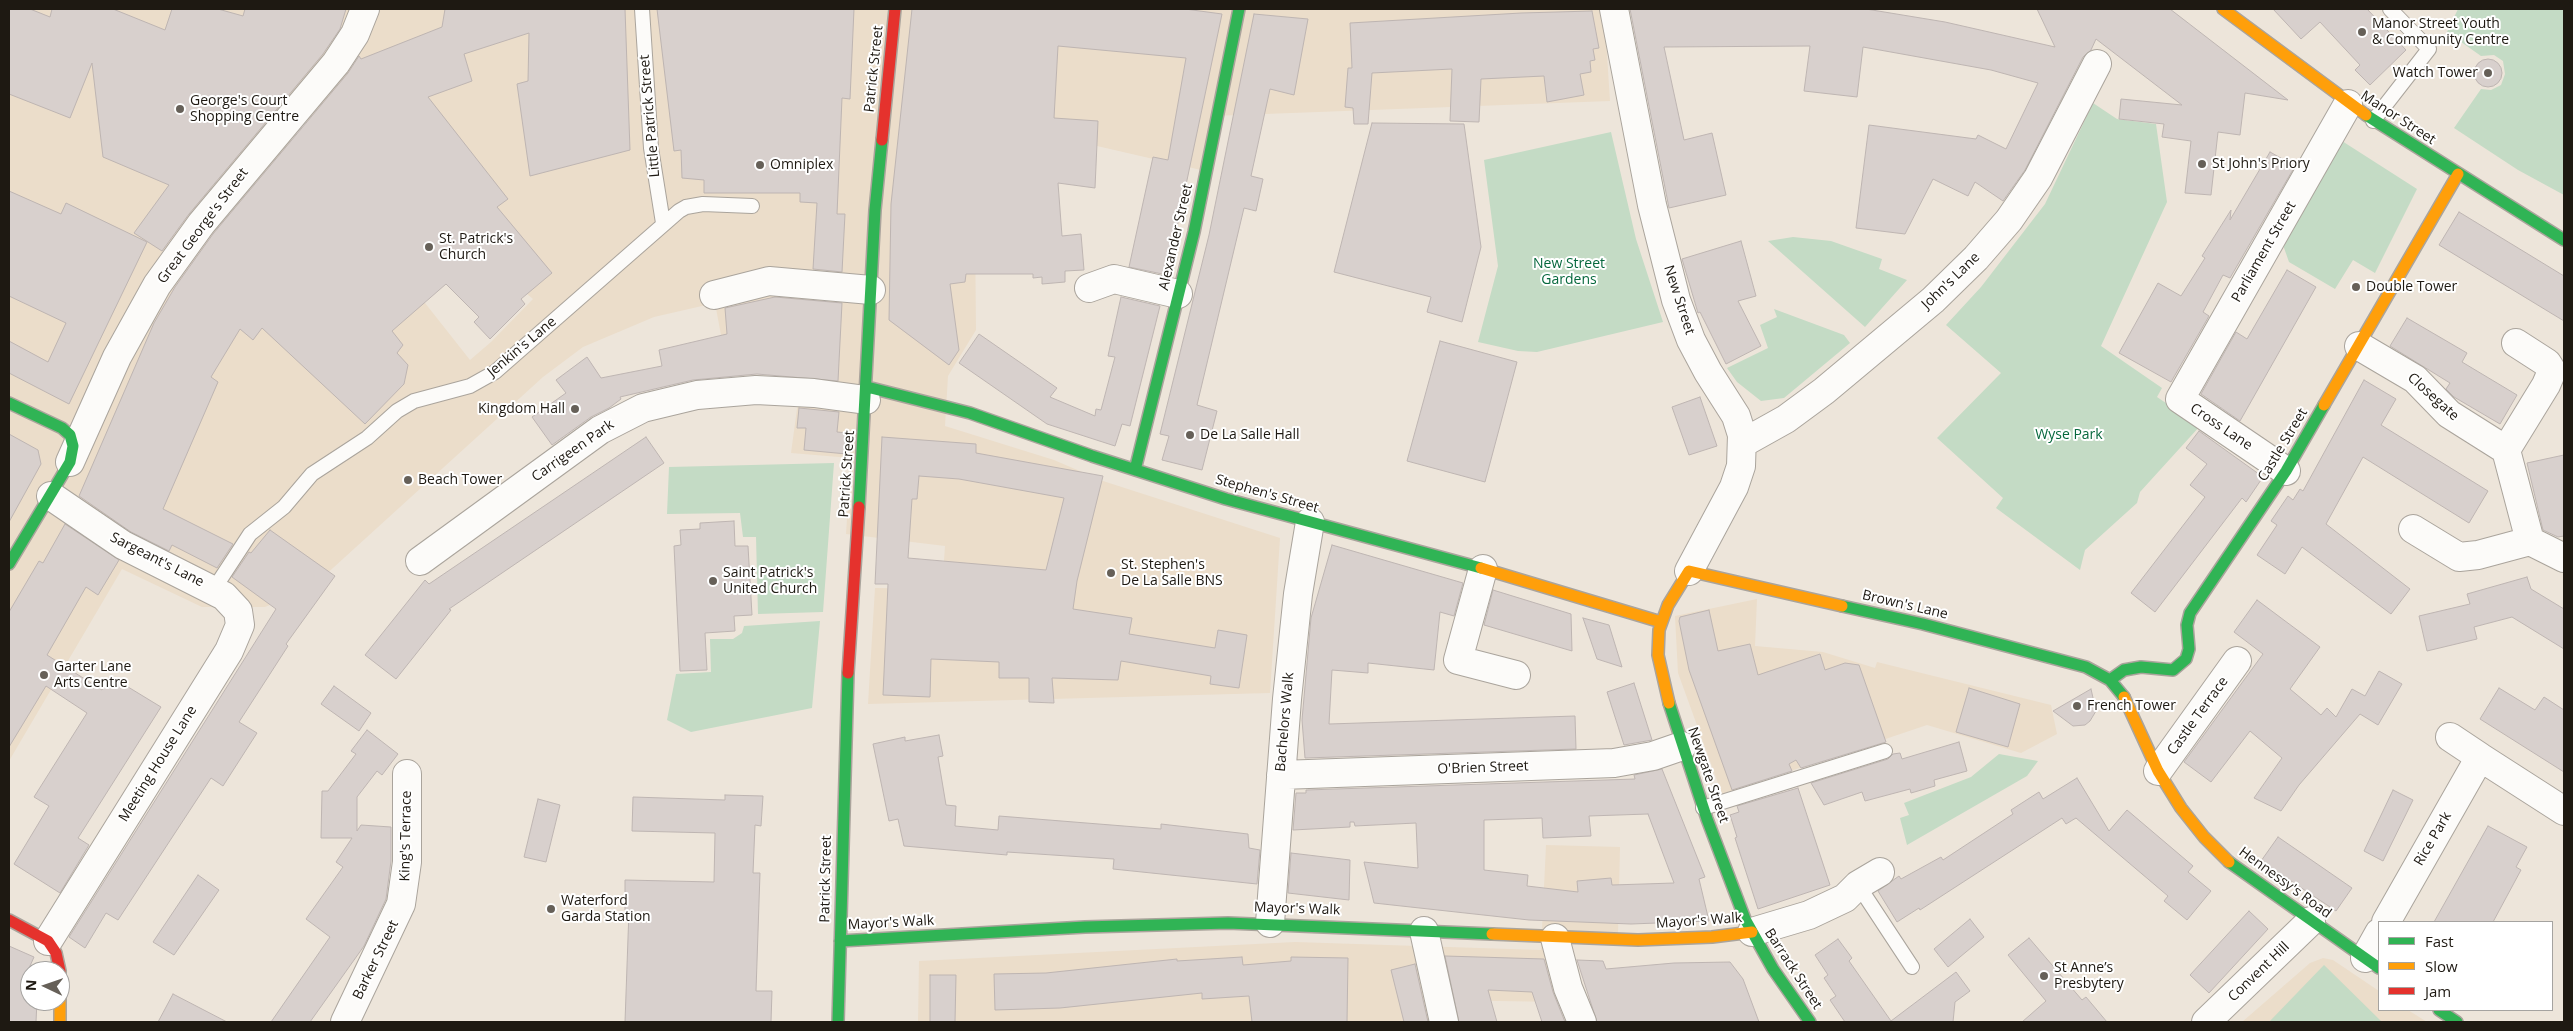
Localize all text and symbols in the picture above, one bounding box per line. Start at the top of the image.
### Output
place label: Manor Street Youth & Community Centre [2372,16,2509,48]
street label: Patrick Street [861,25,887,113]
marker: Manor Street Youth & Community Centre [2356,26,2368,38]
street label: Little Patrick Street [636,54,664,178]
place label: Watch Tower [2393,65,2478,81]
marker: Watch Tower [2482,67,2494,79]
street label: Manor Street [2357,88,2439,148]
place label: George's Court Shopping Centre [190,93,299,125]
marker: George's Court Shopping Centre [174,103,186,115]
place label: St John's Priory [2212,156,2310,172]
place label: Omniplex [770,157,833,173]
marker: St John's Priory [2196,158,2208,170]
marker: Omniplex [754,159,766,171]
street label: Great George's Street [154,165,252,287]
street label: Alexander Street [1156,182,1196,292]
street label: Parliament Street [2228,198,2300,306]
place label: St. Patrick's Church [439,231,513,264]
marker: St. Patrick's Church [423,241,435,253]
street label: John's Lane [1918,249,1984,313]
park label: New Street Gardens [1533,256,1605,288]
street label: New Street [1660,263,1698,337]
place label: Double Tower [2366,279,2457,295]
marker: Double Tower [2350,281,2362,293]
street label: Jenkin's Lane [484,313,560,381]
street label: Closegate [2404,369,2462,425]
street label: Cross Lane [2187,400,2255,454]
place label: Kingdom Hall [478,401,565,417]
marker: Kingdom Hall [569,403,581,415]
street label: Castle Street [2255,405,2311,485]
street label: Carrigeen Park [529,416,617,486]
place label: De La Salle Hall [1200,427,1300,443]
park label: Wyse Park [2035,427,2103,443]
marker: De La Salle Hall [1184,429,1196,441]
street label: Patrick Street [836,430,858,518]
street label: Stephen's Street [1213,471,1321,517]
place label: Beach Tower [418,472,502,488]
marker: Beach Tower [402,474,414,486]
street label: Sargeant's Lane [107,529,207,591]
place label: St. Stephen's De La Salle BNS [1121,557,1223,590]
place label: Saint Patrick's United Church [723,565,817,598]
marker: St. Stephen's De La Salle BNS [1105,567,1117,579]
marker: Saint Patrick's United Church [707,575,719,587]
street label: Brown's Lane [1860,587,1950,623]
place label: Garter Lane Arts Centre [54,659,131,692]
marker: Garter Lane Arts Centre [38,669,50,681]
street label: Bachelors Walk [1272,672,1298,772]
street label: Castle Terrace [2164,674,2232,758]
place label: French Tower [2087,698,2176,714]
marker: French Tower [2071,700,2083,712]
street label: Meeting House Lane [115,703,201,825]
street label: Newgate Street [1684,725,1732,825]
street label: O'Brien Street [1437,758,1529,778]
street label: King's Terrace [397,790,415,882]
street label: Rice Park [2411,809,2455,869]
street label: Patrick Street [817,835,835,923]
street label: Hennessy's Road [2235,844,2335,922]
place label: Waterford Garda Station [561,893,651,926]
street label: Mayor's Walk [1253,899,1341,919]
marker: Waterford Garda Station [545,903,557,915]
street label: Mayor's Walk [1655,910,1743,932]
street label: Mayor's Walk [847,912,935,934]
street label: Barker Street [350,918,402,1002]
legend [2378,921,2553,1011]
street label: Barrack Street [1761,925,1825,1013]
text: Fast [2425,931,2454,951]
street label: Convent Hill [2225,939,2293,1005]
text: Slow [2425,956,2458,976]
place label: St Anne’s Presbytery [2054,960,2124,992]
north arrow [20,961,70,1011]
marker: St Anne’s Presbytery [2038,970,2050,982]
text: N [21,979,40,991]
text: Jam [2425,981,2451,1001]

